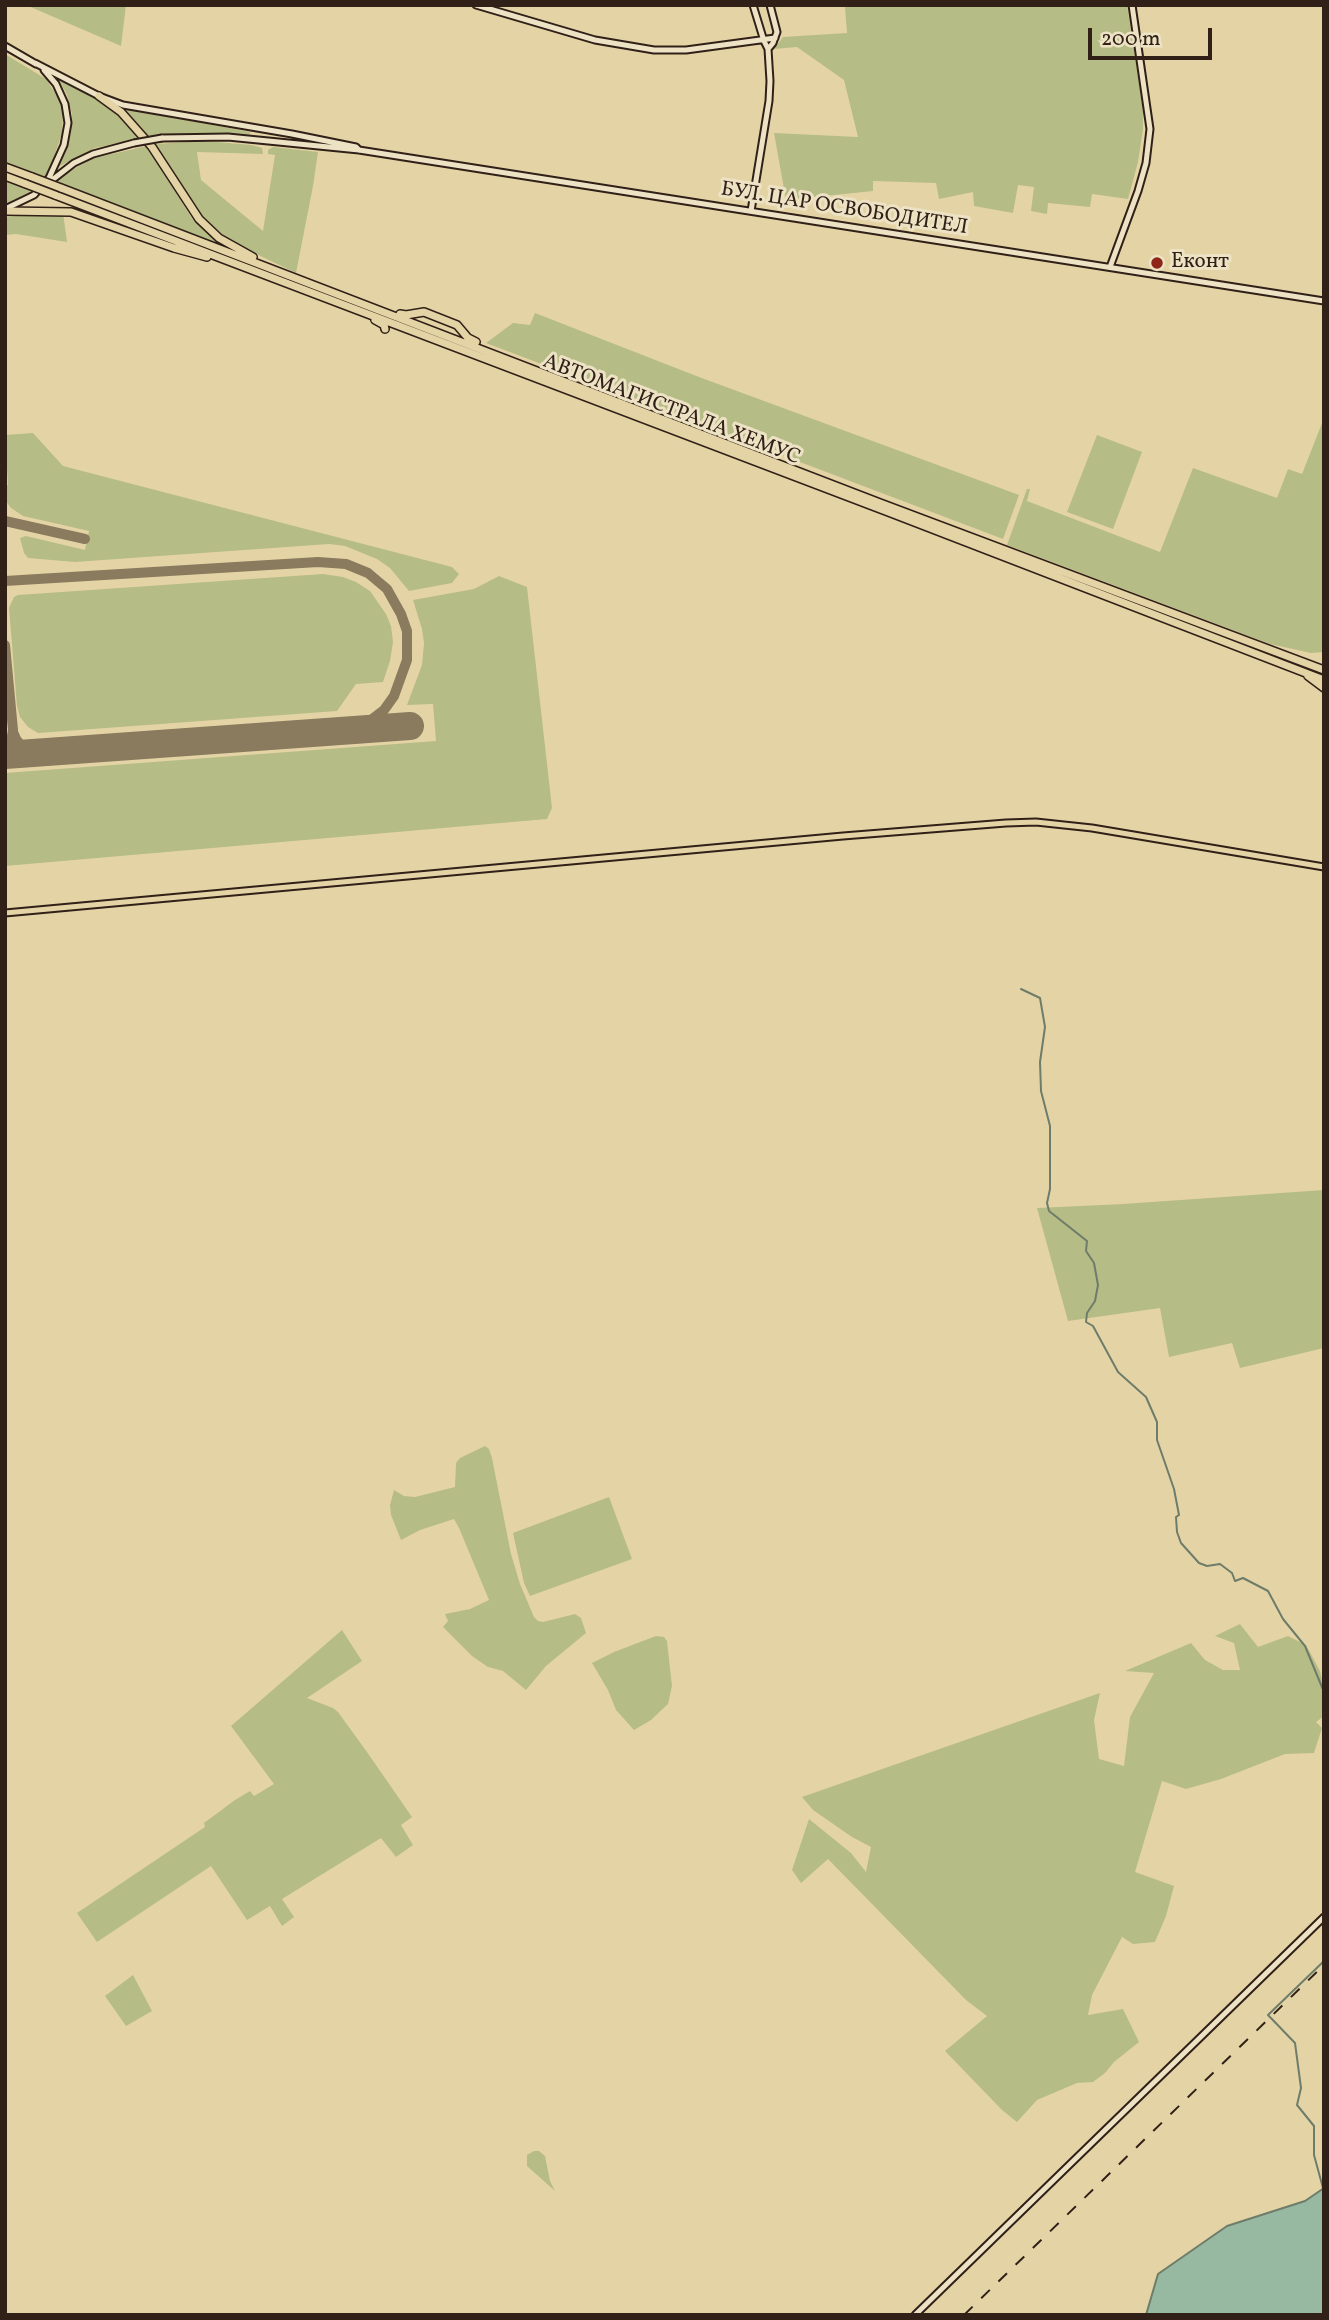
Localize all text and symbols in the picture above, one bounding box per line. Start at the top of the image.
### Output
scale bar [1091,14,1215,58]
text: 200 m [1101,25,1161,54]
street label: БУЛ. ЦАР ОСВОБОДИТЕЛ [719,178,969,242]
place label: Еконт [1171,250,1229,276]
marker: Еконт [1149,255,1165,271]
street label: АВТОМАГИСТРАЛА ХЕМУС [539,350,803,472]

